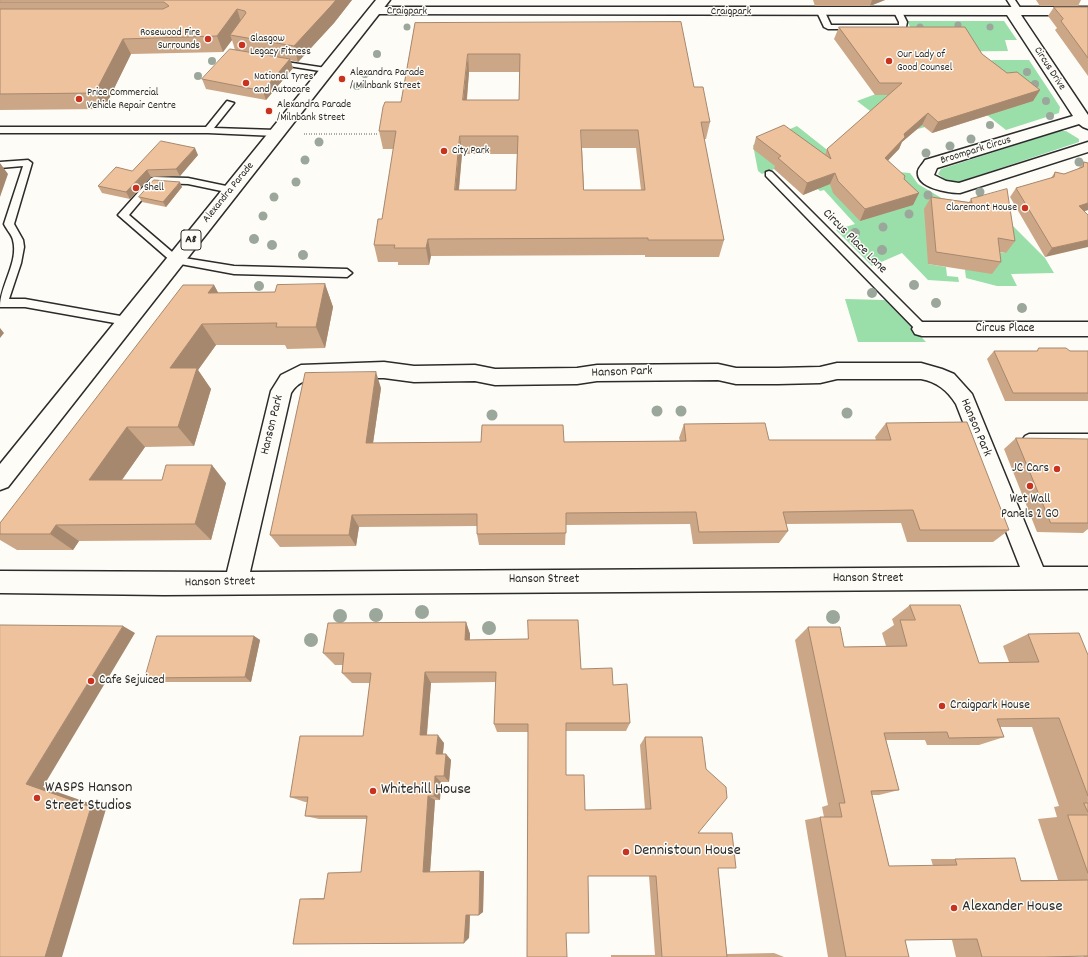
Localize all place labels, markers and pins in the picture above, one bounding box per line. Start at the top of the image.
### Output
place label: Rosewood Fire Surrounds [140,26,200,52]
place label: Glasgow Legacy Fitness [250,32,311,58]
marker: Rosewood Fire Surrounds [203,34,213,44]
marker: Glasgow Legacy Fitness [237,40,247,50]
place label: Our Lady of Good Counsel [897,48,952,74]
marker: Our Lady of Good Counsel [884,56,894,66]
place label: Alexandra Parade / Milnbank Street [350,66,424,92]
place label: National Tyres and Autocare [254,70,313,96]
marker: Alexandra Parade / Milnbank Street [337,74,347,84]
marker: National Tyres and Autocare [241,78,251,88]
place label: Price Commercial Vehicle Repair Centre [87,86,176,112]
marker: Price Commercial Vehicle Repair Centre [74,94,84,104]
place label: Alexandra Parade /Milnbank Street [277,98,351,124]
marker: Alexandra Parade /Milnbank Street [264,106,274,116]
place label: City Park [452,144,489,158]
marker: City Park [439,146,449,156]
place label: Shell [144,181,164,195]
marker: Shell [131,183,141,193]
place label: Claremont House [946,201,1017,215]
marker: Claremont House [1020,203,1030,213]
place label: JC Cars [1012,461,1049,477]
marker: JC Cars [1052,464,1062,474]
marker: Wet Wall Panels 2 GO [1025,481,1035,491]
place label: Wet Wall Panels 2 GO [1001,492,1059,523]
place label: Cafe Sejuiced [99,673,165,689]
marker: Cafe Sejuiced [86,676,96,686]
place label: Craigpark House [950,698,1030,714]
marker: Craigpark House [937,701,947,711]
place label: WASPS Hanson Street Studios [45,779,132,817]
place label: Whitehill House [381,781,471,801]
marker: Whitehill House [368,786,378,796]
marker: WASPS Hanson Street Studios [32,793,42,803]
place label: Dennistoun House [634,842,741,862]
marker: Dennistoun House [621,847,631,857]
place label: Alexander House [962,898,1063,918]
marker: Alexander House [949,903,959,913]

